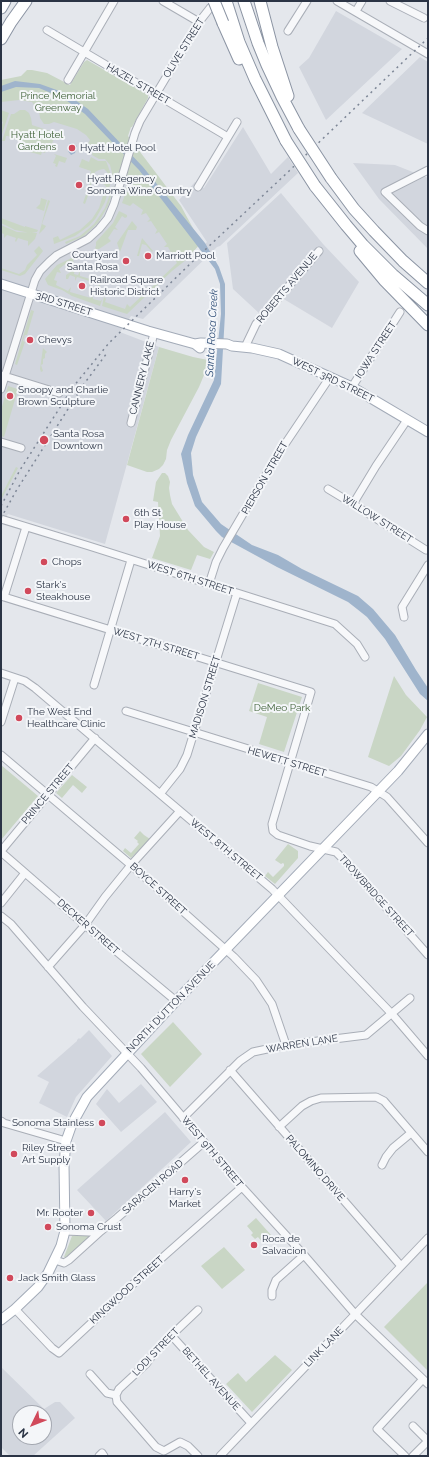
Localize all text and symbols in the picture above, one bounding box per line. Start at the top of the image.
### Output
street label: OLIVE STREET [161,16,207,80]
street label: HAZEL STREET [104,61,172,107]
park label: Prince Memorial Greenway [20,90,96,114]
park label: Hyatt Hotel Gardens [11,129,63,152]
place label: Hyatt Hotel Pool [80,142,156,154]
marker: Hyatt Hotel Pool [67,143,77,153]
place label: Hyatt Regency Sonoma Wine Country [87,173,192,196]
marker: Hyatt Regency Sonoma Wine Country [74,180,84,190]
place label: Courtyard Santa Rosa [67,249,118,272]
place label: Marriott Pool [156,250,215,262]
street label: ROBERTS AVENUE [254,250,320,326]
marker: Marriott Pool [143,251,153,261]
marker: Courtyard Santa Rosa [121,256,131,266]
place label: Railroad Square Historic District [90,274,163,298]
marker: Railroad Square Historic District [77,281,87,291]
street label: 3RD STREET [34,289,94,319]
water label: Santa Rosa Creek [203,289,221,377]
street label: IOWA STREET [353,319,399,381]
place label: Chevys [38,334,72,346]
marker: Chevys [25,335,35,345]
street label: CANNERY LAKE [127,340,157,416]
street label: WEST 3RD STREET [290,355,376,405]
place label: Snoopy and Charlie Brown Sculpture [18,384,108,408]
marker: Snoopy and Charlie Brown Sculpture [5,391,15,401]
place label: Santa Rosa Downtown [53,428,104,452]
marker: Santa Rosa Downtown [38,434,50,446]
street label: PIERSON STREET [239,439,291,517]
street label: WILLOW STREET [339,492,415,546]
place label: 6th St Play House [134,507,186,530]
marker: 6th St Play House [121,514,131,524]
place label: Chops [52,556,82,568]
marker: Chops [39,557,49,567]
street label: WEST 6TH STREET [145,558,235,598]
place label: Stark's Steakhouse [36,579,90,602]
marker: Stark's Steakhouse [23,586,33,596]
street label: WEST 7TH STREET [111,625,201,663]
street label: MADISON STREET [187,654,223,740]
park label: DeMeo Park [254,702,310,714]
place label: The West End Healthcare Clinic [27,706,105,730]
marker: The West End Healthcare Clinic [14,713,24,723]
street label: HEWETT STREET [246,744,328,780]
street label: PRINCE STREET [19,761,77,827]
street label: WEST 8TH STREET [188,816,264,884]
street label: TROWBRIDGE STREET [336,853,416,939]
street label: BOYCE STREET [127,860,189,918]
street label: DECKER STREET [54,897,122,957]
street label: NORTH DUTTON AVENUE [124,959,218,1055]
street label: WARREN LANE [265,1032,339,1056]
street label: WEST 9TH STREET [179,1114,245,1190]
place label: Sonoma Stainless [12,1117,94,1129]
marker: Sonoma Stainless [97,1118,107,1128]
street label: PALOMINO DRIVE [283,1133,347,1203]
place label: Riley Street Art Supply [22,1142,75,1166]
marker: Riley Street Art Supply [9,1149,19,1159]
street label: SARACEN ROAD [120,1157,186,1217]
marker: Harry's Market [180,1175,190,1185]
place label: Harry's Market [169,1186,201,1210]
place label: Mr. Rooter [36,1207,83,1219]
marker: Mr. Rooter [86,1208,96,1218]
place label: Sonoma Crust [56,1221,121,1233]
marker: Sonoma Crust [43,1222,53,1232]
place label: Roca de Salvacion [262,1233,306,1256]
marker: Roca de Salvacion [249,1240,259,1250]
street label: KINGWOOD STREET [88,1254,166,1326]
place label: Jack Smith Glass [18,1272,96,1284]
marker: Jack Smith Glass [5,1273,15,1283]
street label: LINK LANE [302,1324,346,1370]
street label: LODI STREET [130,1325,182,1379]
street label: BETHEL AVENUE [179,1345,243,1413]
north arrow [12,1405,52,1445]
text: N [16,1425,31,1440]

